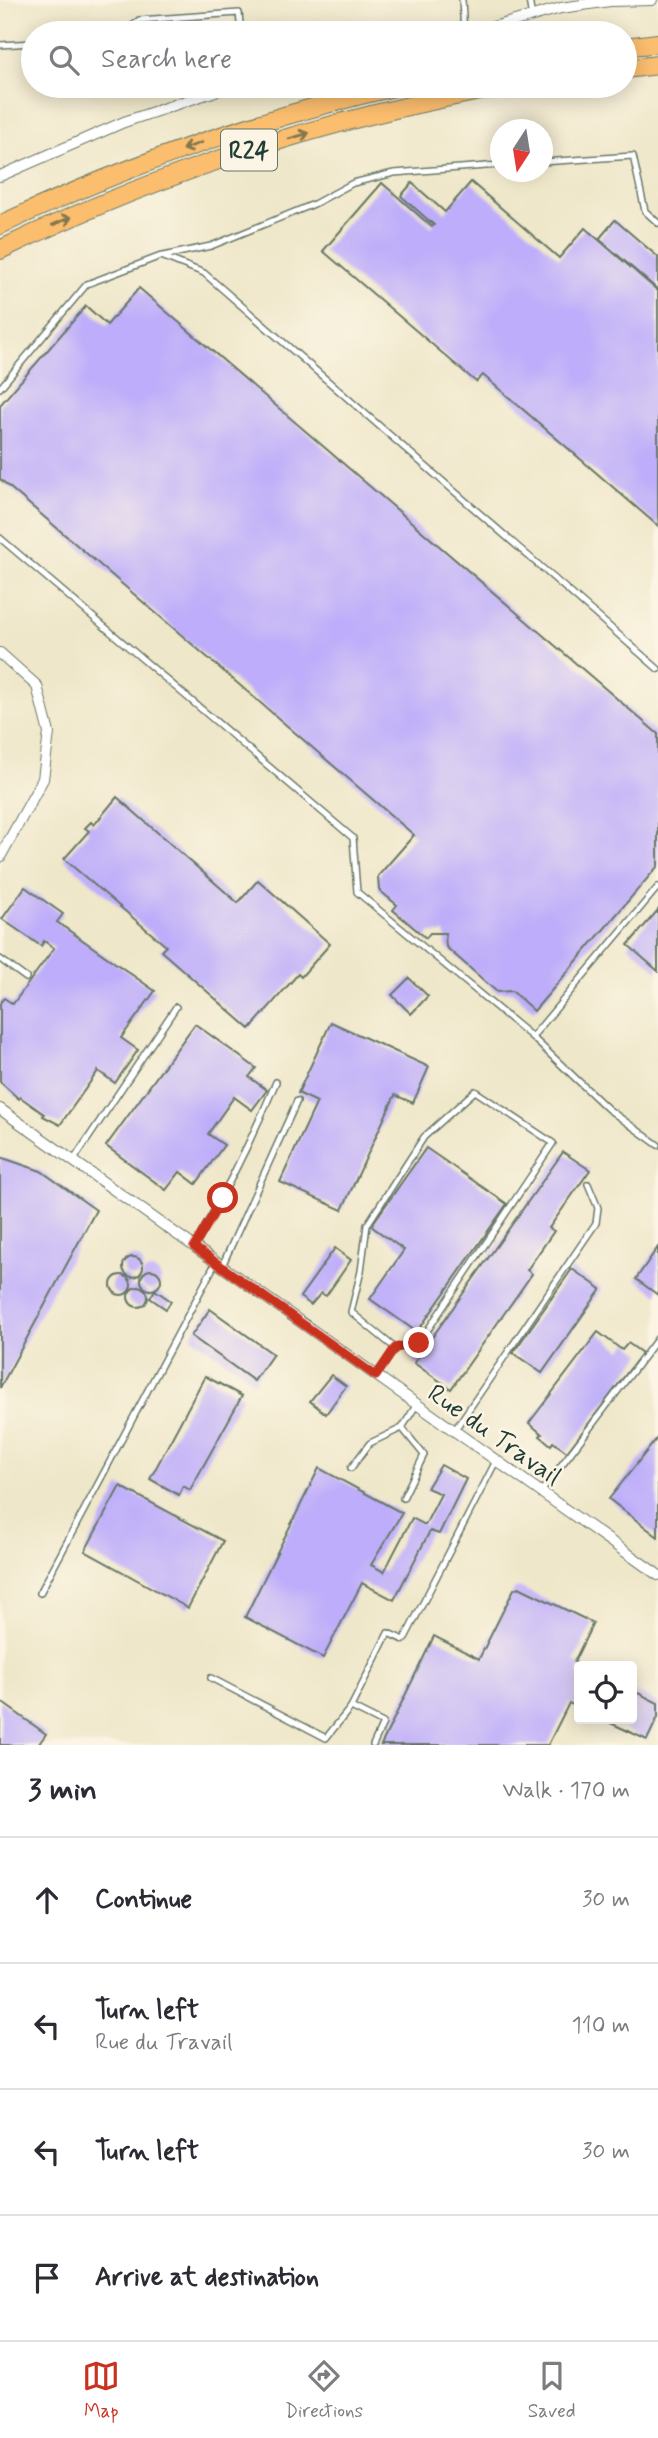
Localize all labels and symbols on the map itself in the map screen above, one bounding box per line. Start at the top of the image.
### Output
north arrow [490,119,553,182]
one-way arrow [287,128,309,141]
road number: R24 [221,130,277,170]
one-way arrow [182,140,204,153]
one-way arrow [51,214,72,227]
route start [207,1182,238,1213]
route end [403,1327,434,1358]
street label: Rue du Travail [420,1377,567,1494]

